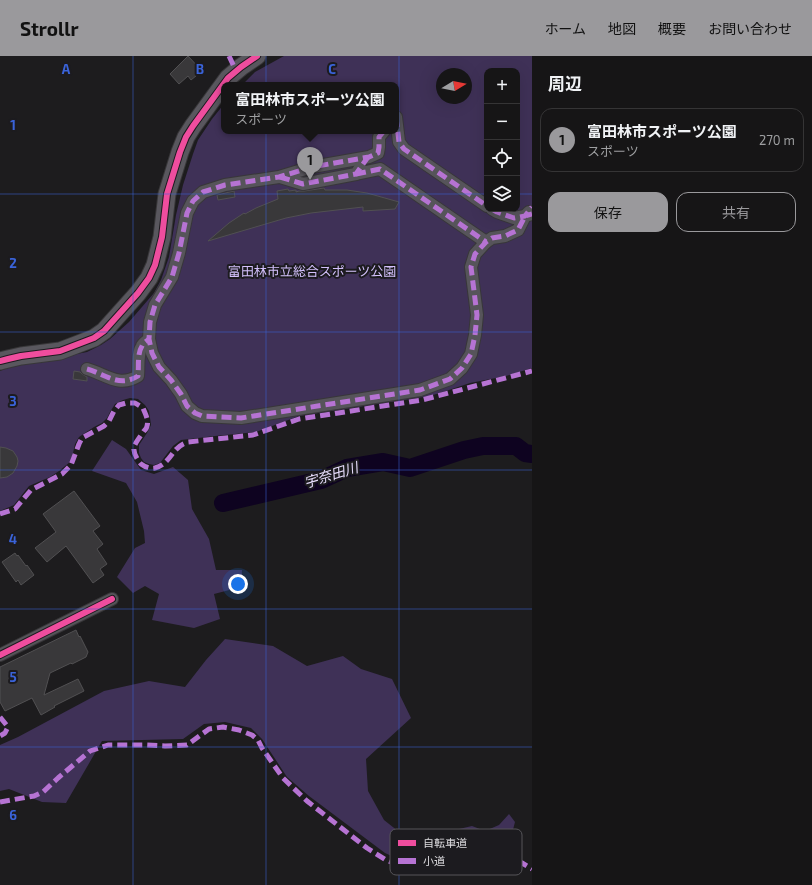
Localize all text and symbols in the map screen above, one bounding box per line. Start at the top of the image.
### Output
text: Strollr [20,17,79,40]
text: ホーム [544,20,586,37]
text: 地図 [608,20,636,37]
text: 概要 [658,20,686,37]
text: お問い合わせ [708,20,792,37]
text: A [62,61,71,77]
text: B [196,61,204,77]
text: C [328,61,336,77]
north arrow [436,68,472,104]
map controls [484,68,520,212]
button: + [484,68,520,104]
text: 周辺 [548,73,582,93]
popup [221,82,399,134]
text: 富田林市スポーツ公園 [235,90,385,108]
button: − [484,104,520,140]
text: スポーツ [235,111,287,127]
text: 1 [10,117,16,133]
text: 富田林市スポーツ公園 [587,122,737,140]
text: 1 [559,132,565,148]
text: 270 m [759,132,795,148]
button: locate [484,140,520,176]
text: スポーツ [587,143,639,159]
pin: 1 [297,147,323,180]
button: layers [484,176,520,212]
button: 保存 [548,192,668,232]
button: 共有 [676,192,796,232]
text: 2 [9,255,17,271]
park label: 富田林市立総合スポーツ公園 [228,263,396,279]
text: 3 [9,393,17,409]
water label: 宇奈田川 [302,458,362,491]
text: 4 [9,531,17,547]
your location [228,574,248,594]
text: 5 [9,669,17,685]
text: 6 [9,807,17,823]
legend [390,829,522,875]
text: 自転車道 [423,836,467,849]
text: 小道 [423,854,445,867]

